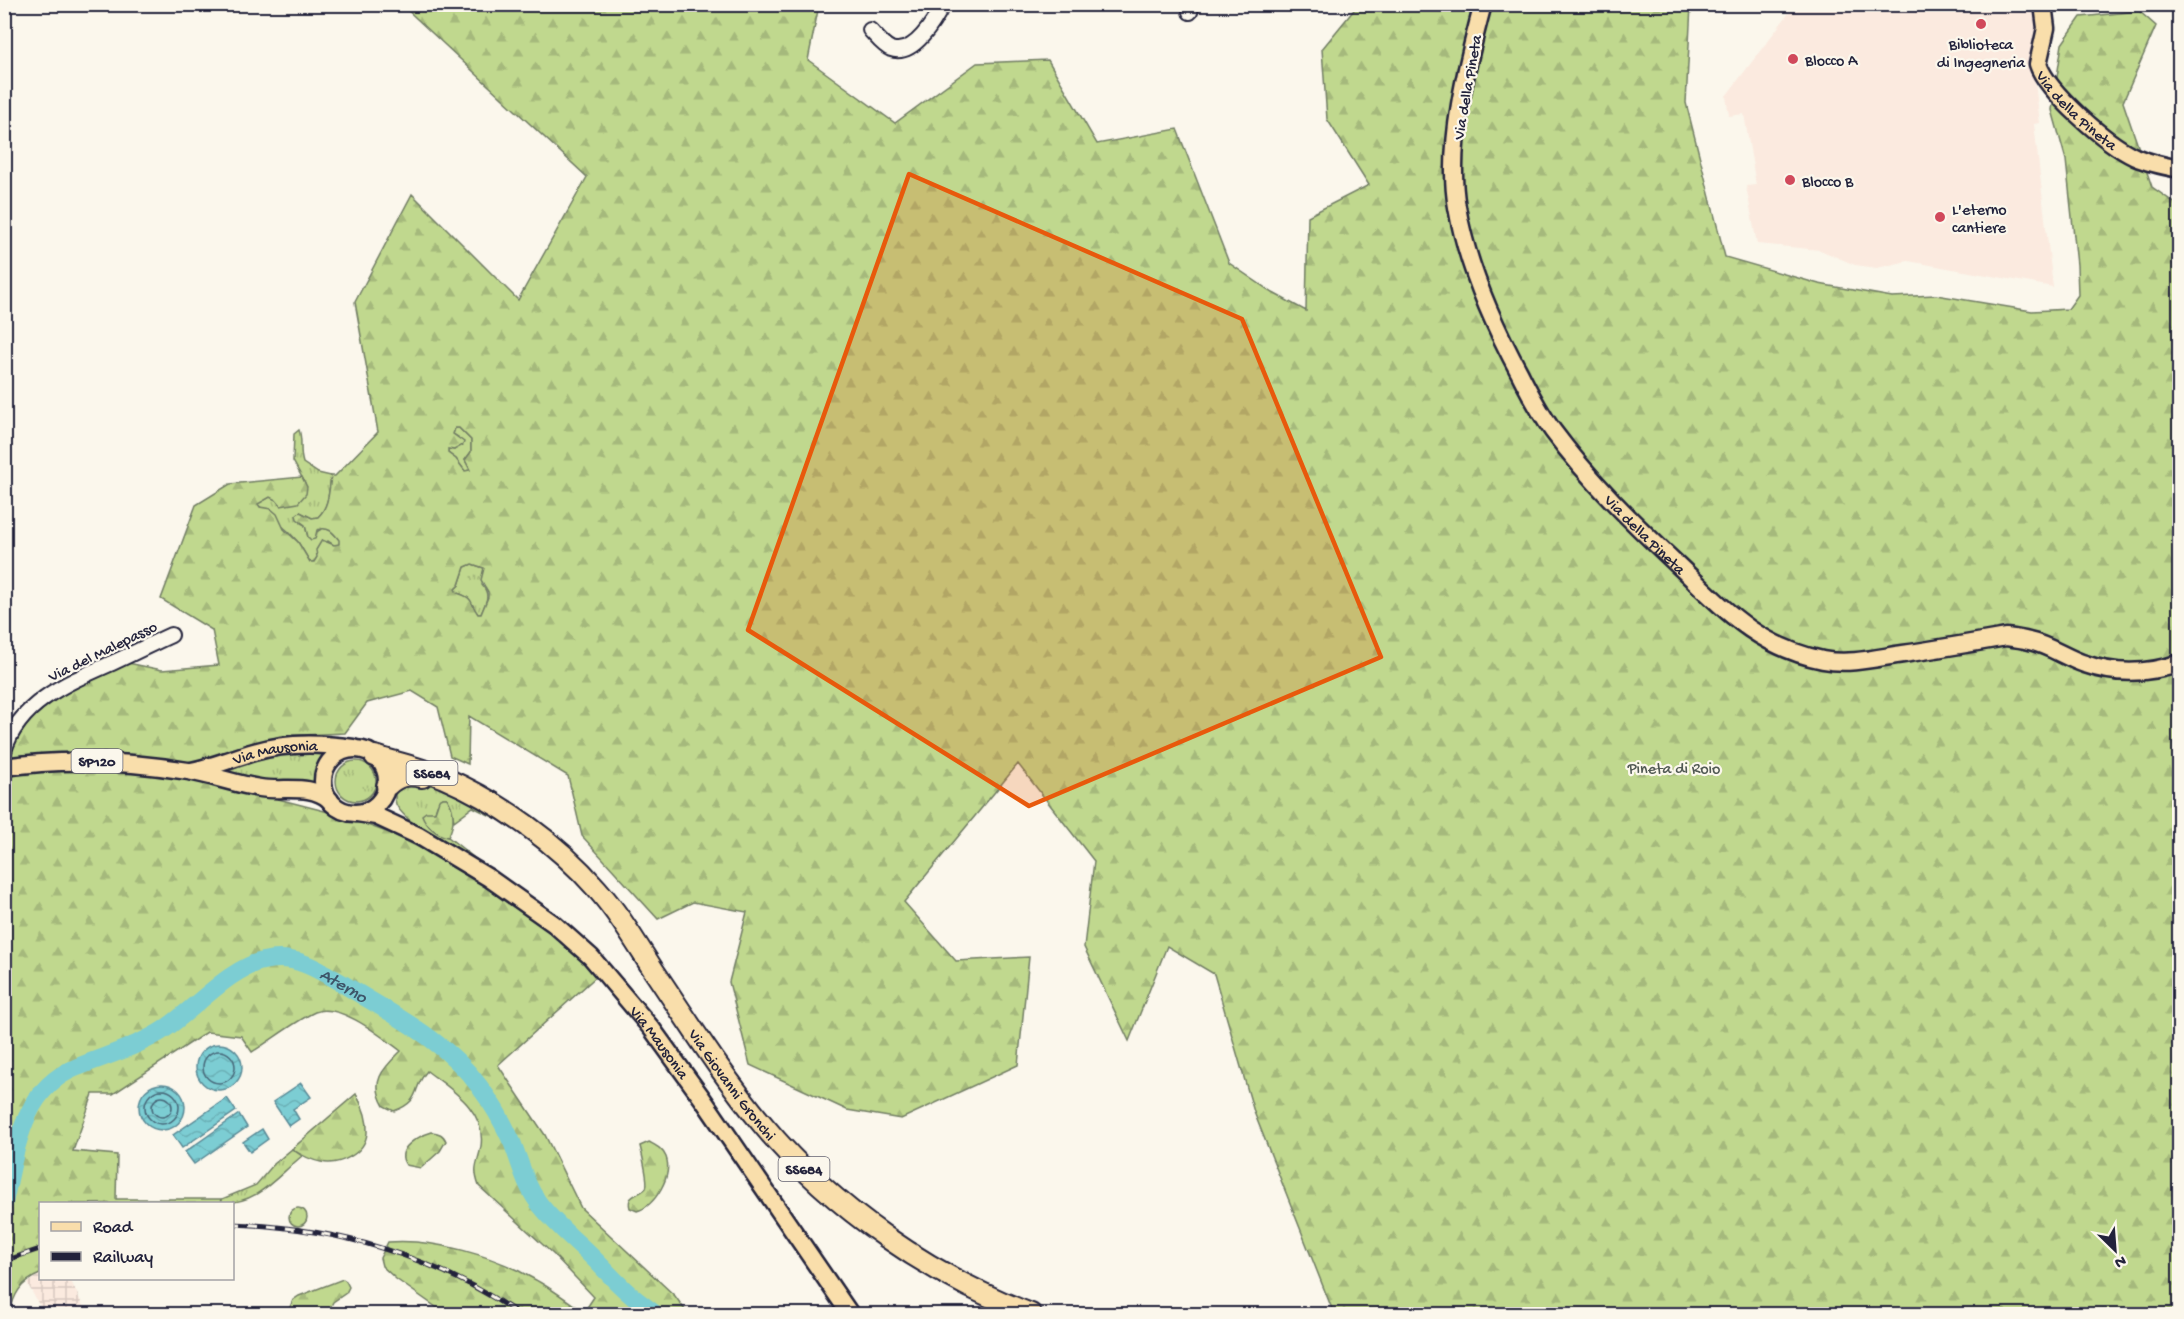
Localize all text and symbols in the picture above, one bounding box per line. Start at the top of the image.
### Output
marker: Biblioteca di Ingegneria [1974,17,1988,31]
street label: Via della Pineta [1451,33,1488,142]
place label: Biblioteca di Ingegneria [1937,37,2026,74]
marker: Blocco A [1786,52,1800,66]
place label: Blocco A [1804,53,1859,72]
street label: Via della Pineta [2029,67,2120,157]
marker: Blocco B [1783,173,1797,187]
place label: Blocco B [1801,174,1854,193]
place label: L'eterno cantiere [1952,202,2007,239]
marker: L'eterno cantiere [1933,210,1947,224]
street label: Via della Pineta [1598,492,1689,581]
street label: Via del Malepasso [45,619,161,688]
street label: Via Mausonia [230,738,319,771]
road number: SP120 [72,749,122,773]
road number: SS684 [406,761,458,785]
park label: Pineta di Roio [1627,761,1720,780]
water label: Aterno [316,965,371,1009]
street label: Via Mausonia [623,1003,692,1085]
street label: Via Giovanni Gronchi [682,1026,778,1146]
road number: SS684 [778,1157,830,1181]
legend [39,1202,234,1280]
text: Road [93,1218,134,1239]
north arrow [2085,1220,2145,1280]
text: Railway [93,1248,153,1269]
text: N [2111,1250,2129,1271]

